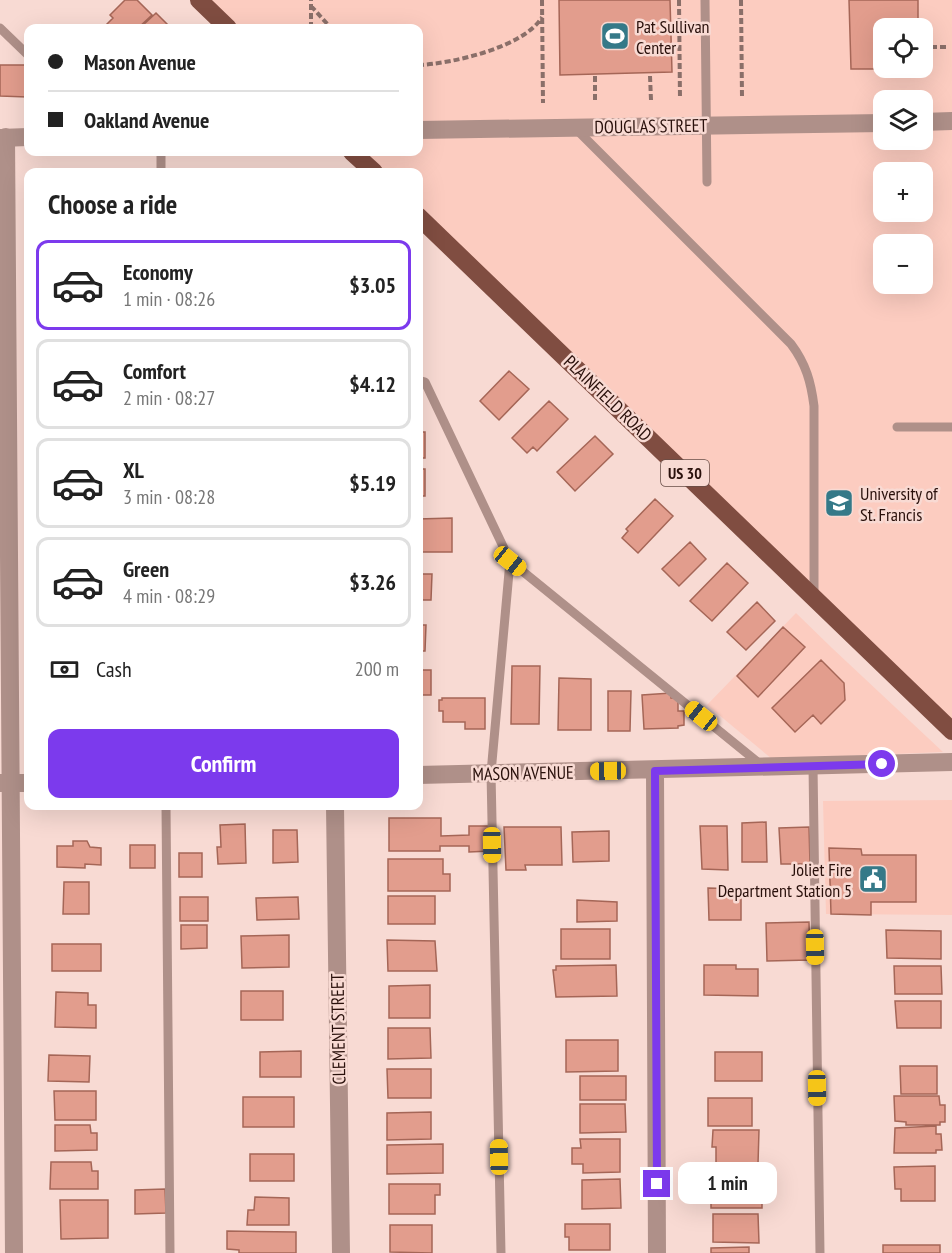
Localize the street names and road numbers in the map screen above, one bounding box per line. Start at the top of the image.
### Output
street label: DOUGLAS STREET [594,114,708,138]
street label: PLAINFIELD ROAD [559,350,657,446]
road number: US 30 [661,460,709,486]
street label: MASON AVENUE [472,761,574,785]
street label: CLEMENT STREET [326,973,350,1085]

